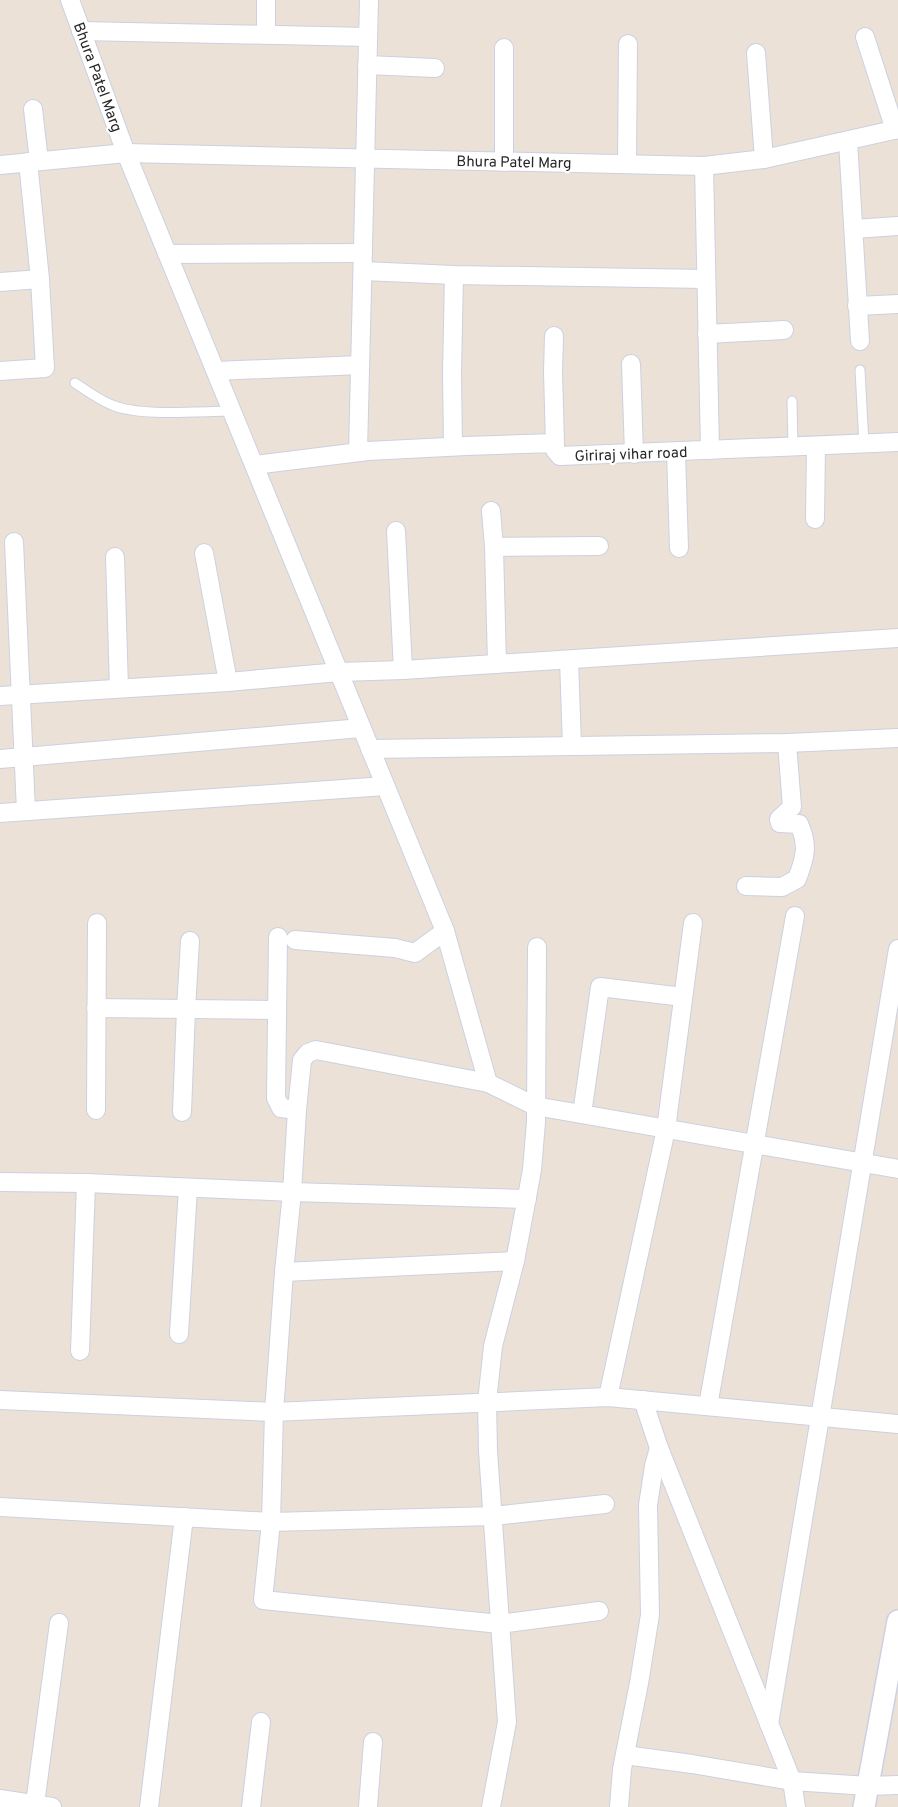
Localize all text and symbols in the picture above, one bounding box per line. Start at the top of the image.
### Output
street label: Bhura Patel Marg [68,20,125,135]
street label: Bhura Patel Marg [456,153,572,174]
street label: Giriraj vihar road [574,444,688,467]

